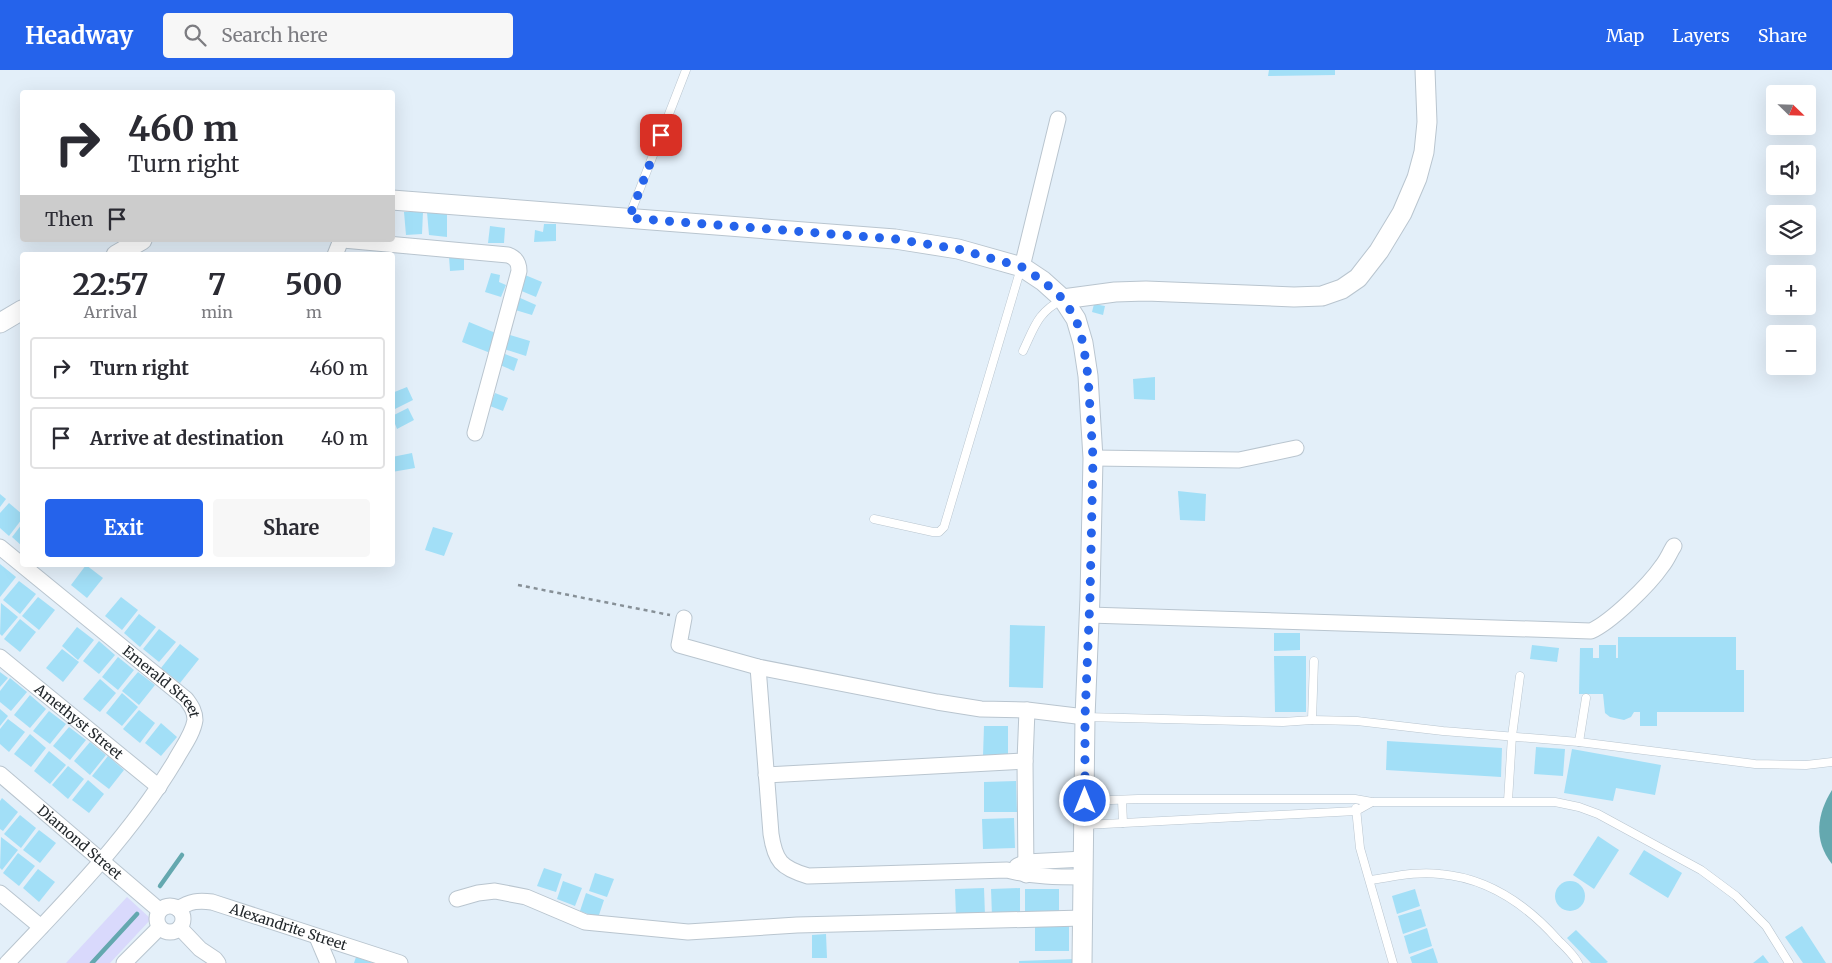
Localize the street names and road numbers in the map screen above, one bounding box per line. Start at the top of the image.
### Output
street label: Emerald Street [119,642,204,720]
street label: Amethyst Street [30,679,127,763]
street label: Diamond Street [34,801,126,884]
street label: Alexandrite Street [227,899,350,954]

